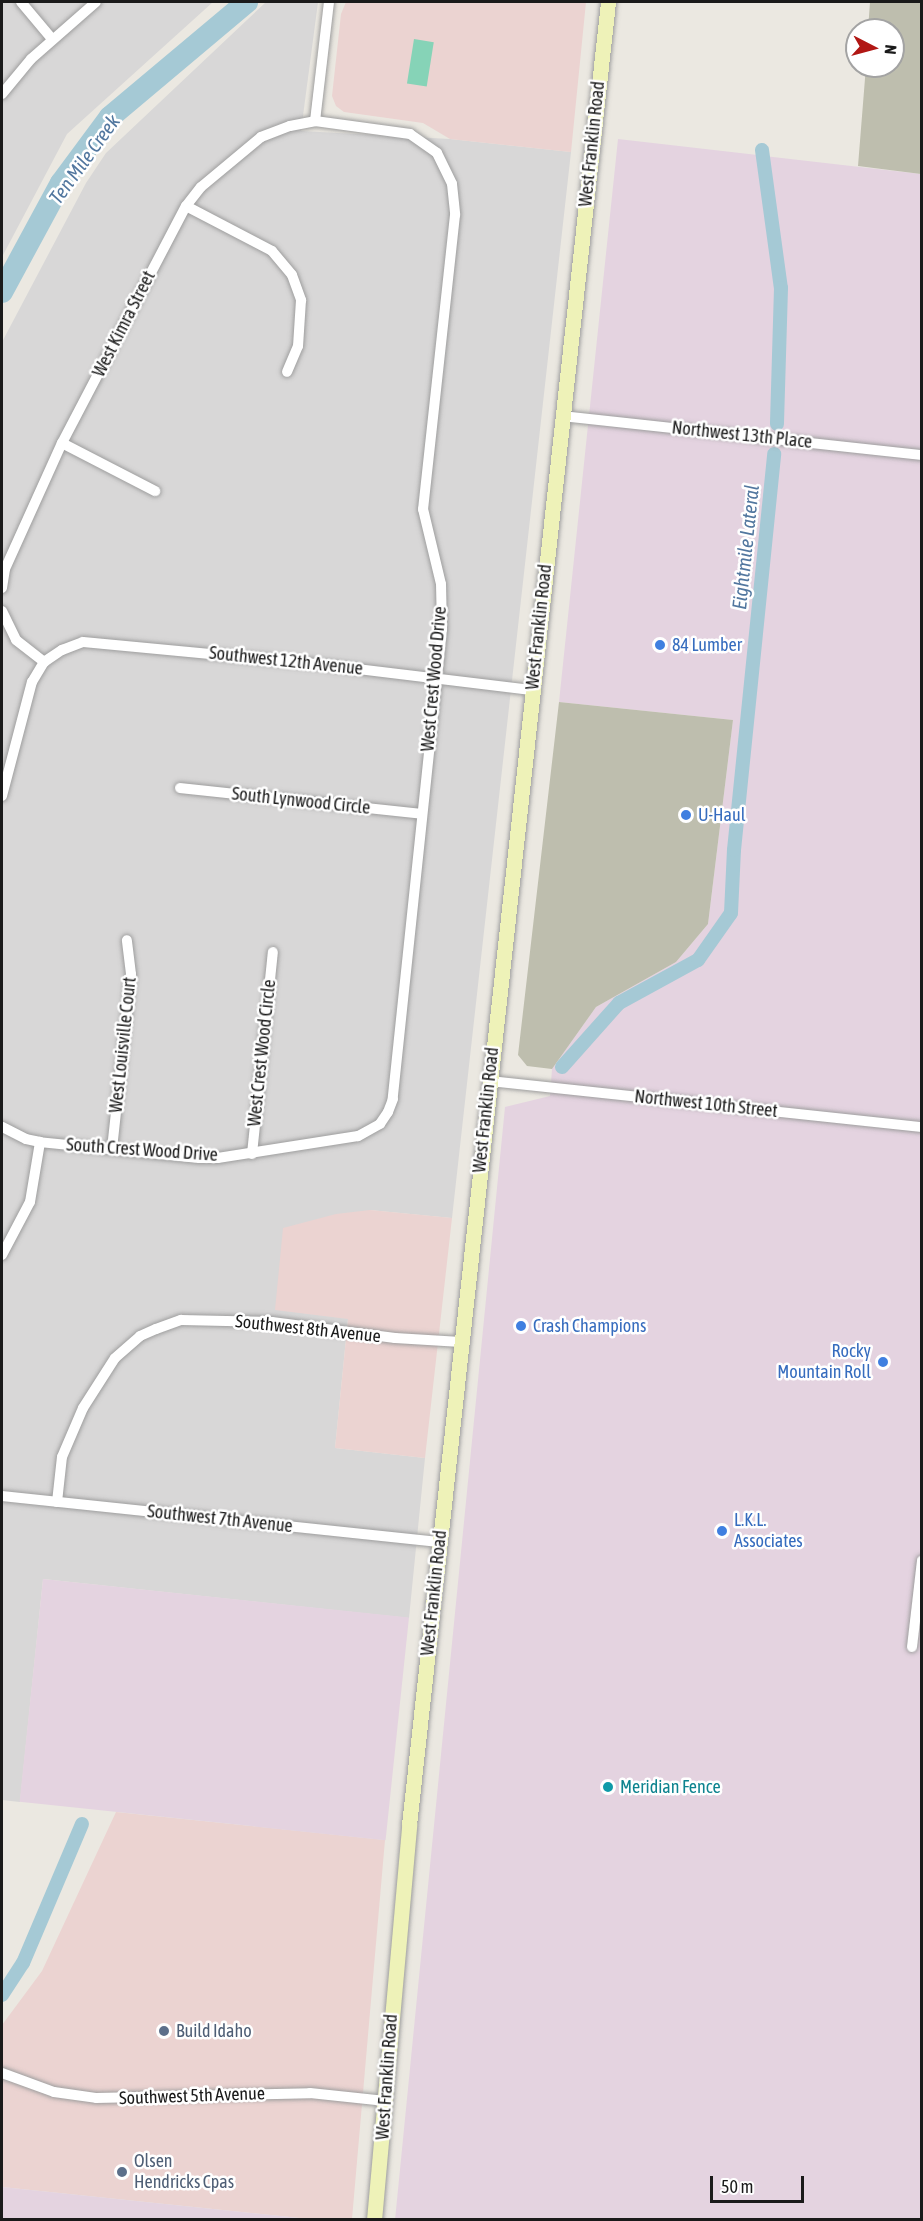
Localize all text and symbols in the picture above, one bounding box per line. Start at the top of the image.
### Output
north arrow [845,18,905,78]
text: N [881,44,900,55]
street label: West Franklin Road [575,80,609,208]
water label: Ten Mile Creek [43,110,125,208]
street label: West Kimra Street [88,267,160,381]
street label: Northwest 13th Place [671,417,813,453]
water label: Eightmile Lateral [727,483,763,611]
street label: West Franklin Road [522,563,556,691]
street label: West Crest Wood Drive [417,606,451,752]
place label: 84 Lumber [672,634,742,656]
marker: 84 Lumber [653,638,667,652]
street label: Southwest 12th Avenue [208,642,364,680]
street label: South Lynwood Circle [231,783,371,819]
place label: U-Haul [698,804,745,826]
marker: U-Haul [679,808,693,822]
street label: West Louisville Court [105,976,141,1114]
street label: West Crest Wood Circle [244,978,280,1128]
street label: West Franklin Road [469,1046,503,1174]
street label: Northwest 10th Street [633,1086,779,1122]
street label: South Crest Wood Drive [65,1134,219,1166]
street label: Southwest 8th Avenue [234,1311,382,1347]
place label: Crash Champions [533,1315,646,1337]
marker: Crash Champions [514,1319,528,1333]
place label: Rocky Mountain Roll [777,1341,871,1384]
marker: Rocky Mountain Roll [876,1355,890,1369]
street label: Southwest 7th Avenue [146,1501,294,1537]
place label: L.K.L. Associates [734,1510,803,1552]
marker: L.K.L. Associates [715,1524,729,1538]
street label: West Franklin Road [417,1529,451,1657]
place label: Meridian Fence [620,1776,721,1798]
marker: Meridian Fence [601,1780,615,1794]
street label: West Franklin Road [372,2013,402,2141]
place label: Build Idaho [176,2020,252,2042]
marker: Build Idaho [157,2024,171,2038]
street label: Southwest 5th Avenue [119,2083,265,2109]
place label: Olsen Hendricks Cpas [134,2151,234,2194]
scale bar [713,2164,808,2202]
marker: Olsen Hendricks Cpas [115,2165,129,2179]
text: 50 m [721,2176,753,2197]

